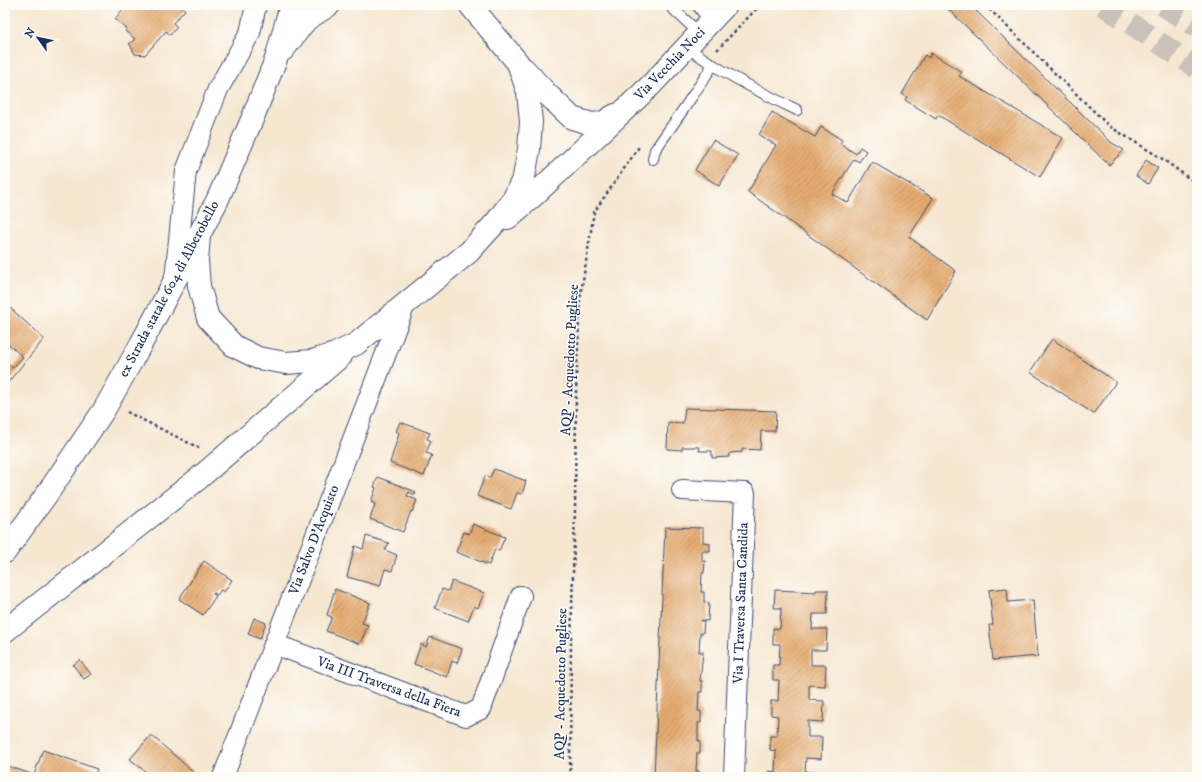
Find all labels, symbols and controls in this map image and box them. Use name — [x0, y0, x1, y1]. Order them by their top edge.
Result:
north arrow — [18, 18, 58, 58]
street label: Via Vecchia Noci — [630, 23, 710, 105]
text: N — [22, 25, 39, 41]
street label: ex Strada statale 604 di Alberobello — [115, 197, 223, 380]
street label: AQP - Acquedotto Pugliese — [557, 284, 583, 436]
street label: Via Salvo D'Acquisto — [284, 482, 343, 598]
street label: Via I Traversa Santa Candida — [729, 522, 753, 685]
street label: AQP - Acquedotto Pugliese — [551, 608, 571, 760]
street label: Via III Traversa della Fiera — [314, 652, 464, 721]

